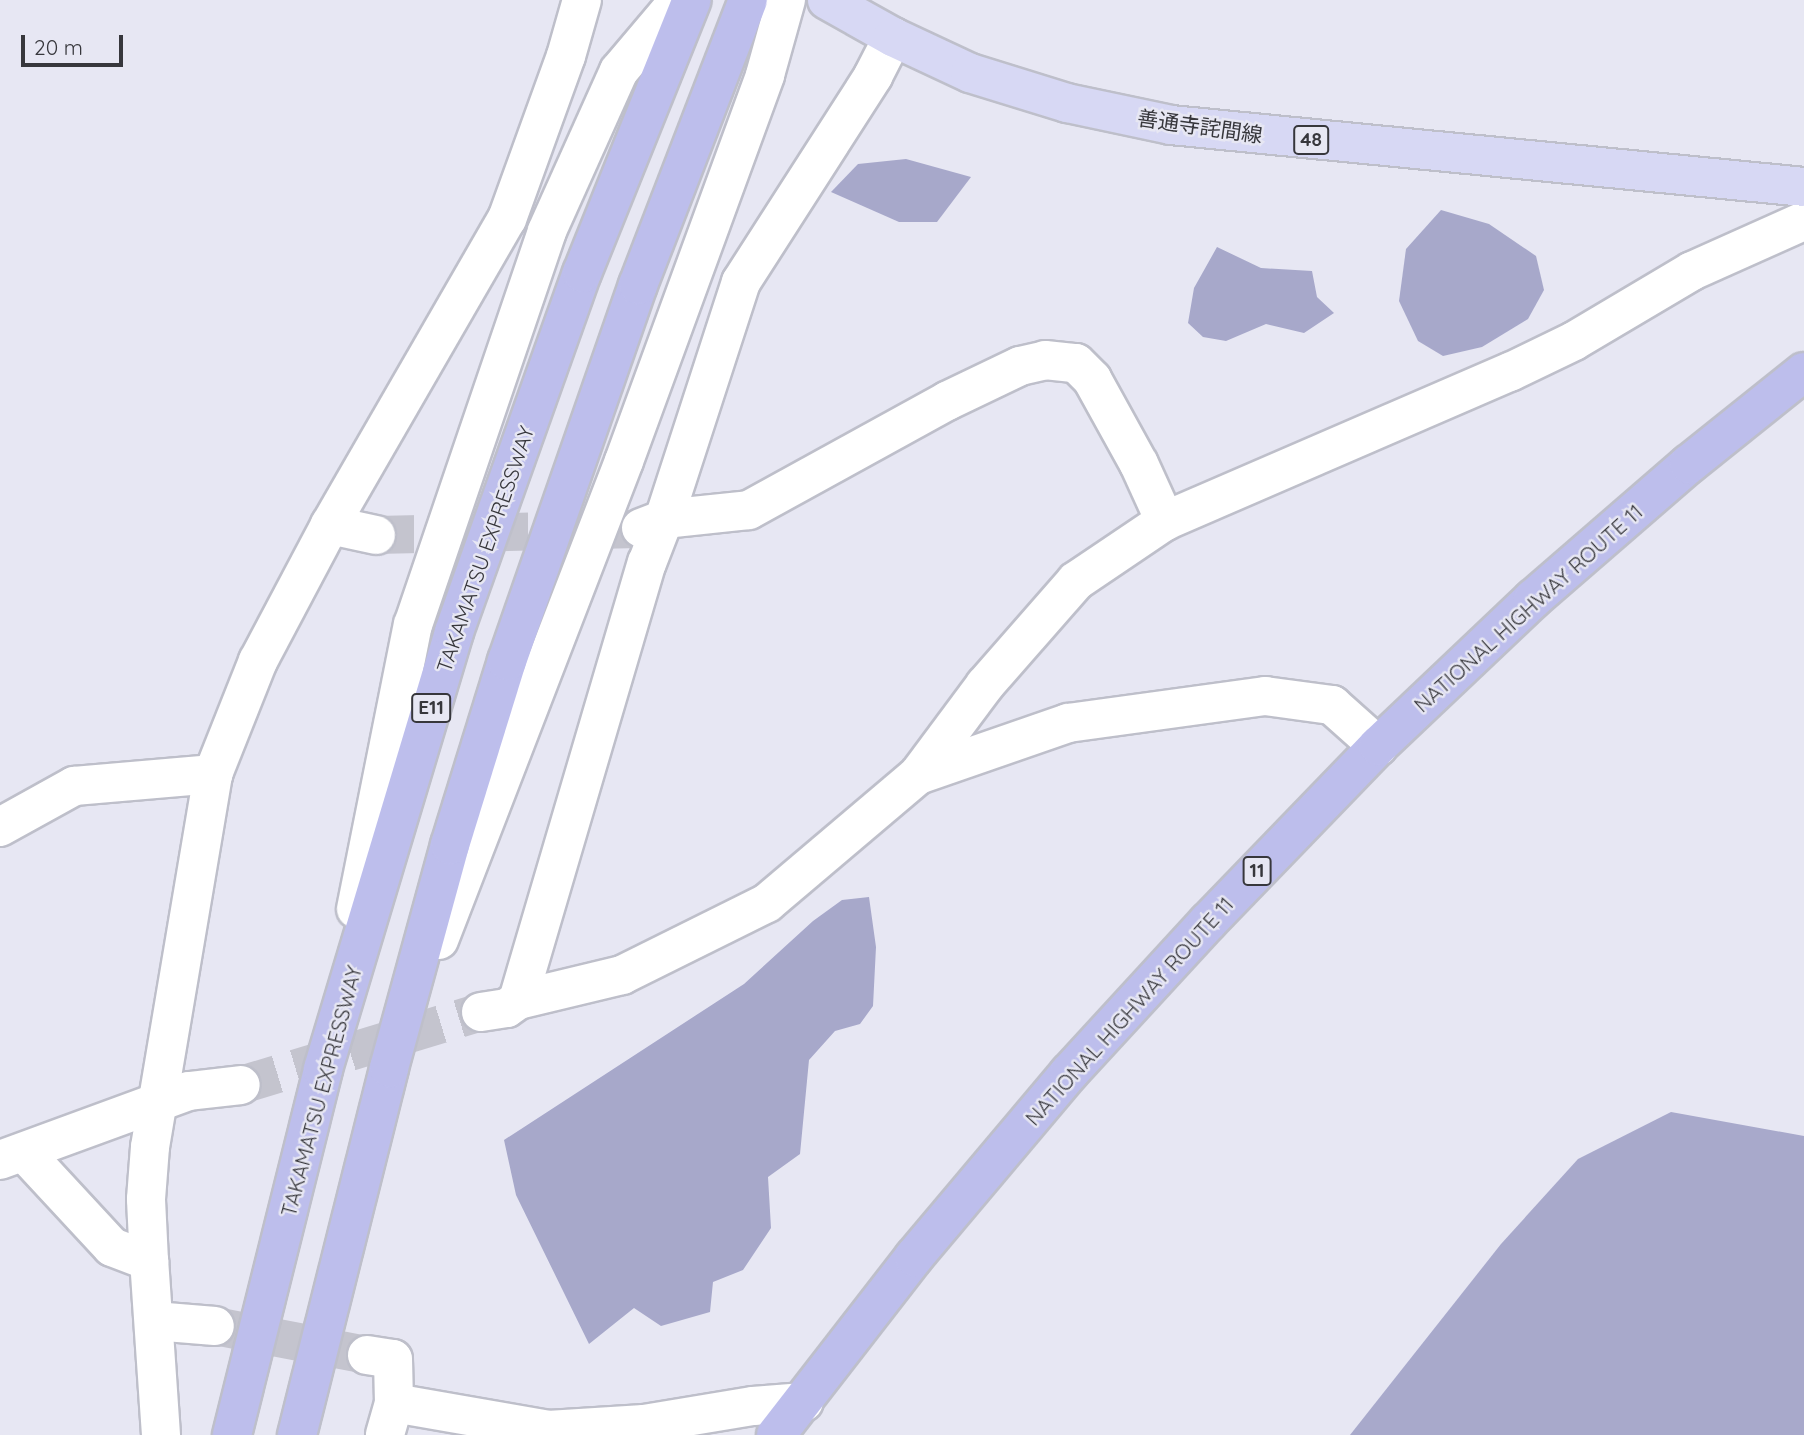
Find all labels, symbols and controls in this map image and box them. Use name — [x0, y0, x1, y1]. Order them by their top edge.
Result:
scale bar — [24, 21, 126, 65]
text: 20 m — [34, 34, 83, 60]
street label: 善通寺詫間線 — [1136, 105, 1264, 147]
road number: 48 — [1292, 124, 1330, 156]
street label: TAKAMATSU EXPRESSWAY — [431, 422, 539, 676]
street label: NATIONAL HIGHWAY ROUTE 11 — [1409, 499, 1647, 717]
road number: E11 — [410, 692, 452, 723]
road number: 11 — [1241, 856, 1273, 886]
street label: NATIONAL HIGHWAY ROUTE 11 — [1020, 892, 1238, 1130]
street label: TAKAMATSU EXPRESSWAY — [275, 963, 367, 1219]

